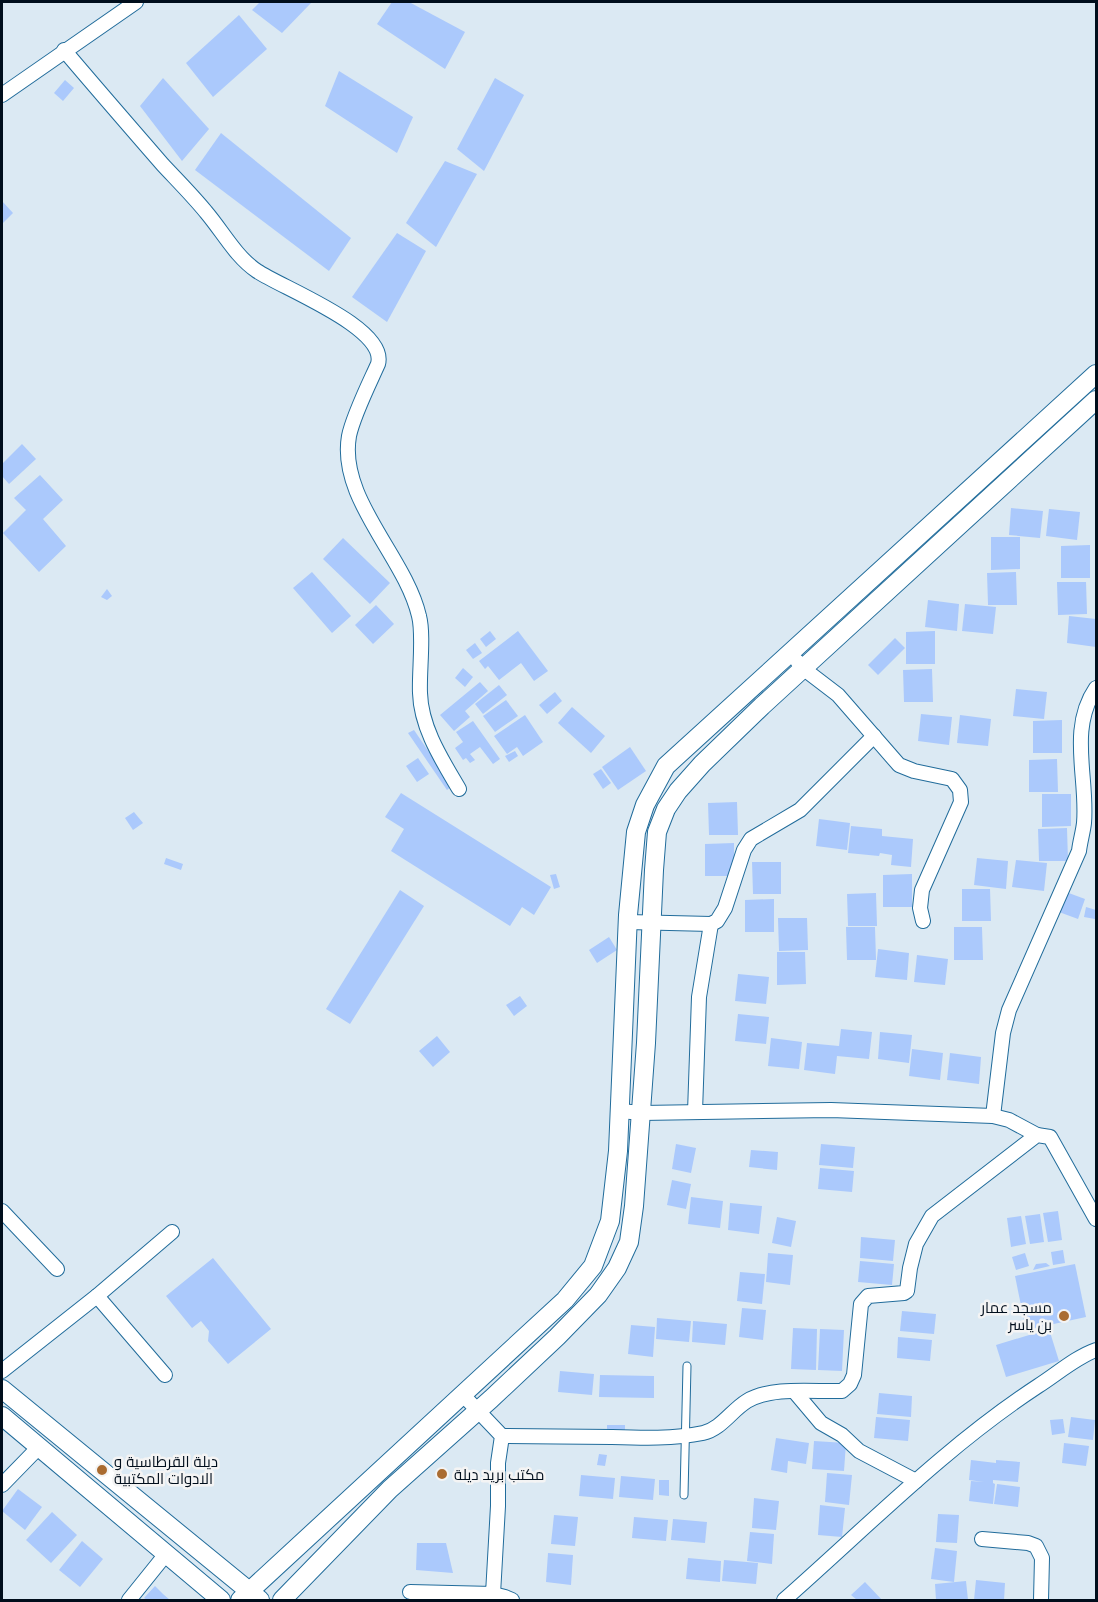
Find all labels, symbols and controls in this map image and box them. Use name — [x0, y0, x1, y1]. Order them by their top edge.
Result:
place label: مسجد عمار بن ياسر — [980, 1298, 1052, 1335]
marker: مسجد عمار بن ياسر — [1057, 1309, 1071, 1323]
place label: ديلة القرطاسية و الادوات المكتبية — [114, 1452, 218, 1488]
marker: ديلة القرطاسية و الادوات المكتبية — [95, 1463, 109, 1477]
place label: مكتب بريد ديلة — [454, 1465, 544, 1484]
marker: مكتب بريد ديلة — [435, 1467, 449, 1481]

